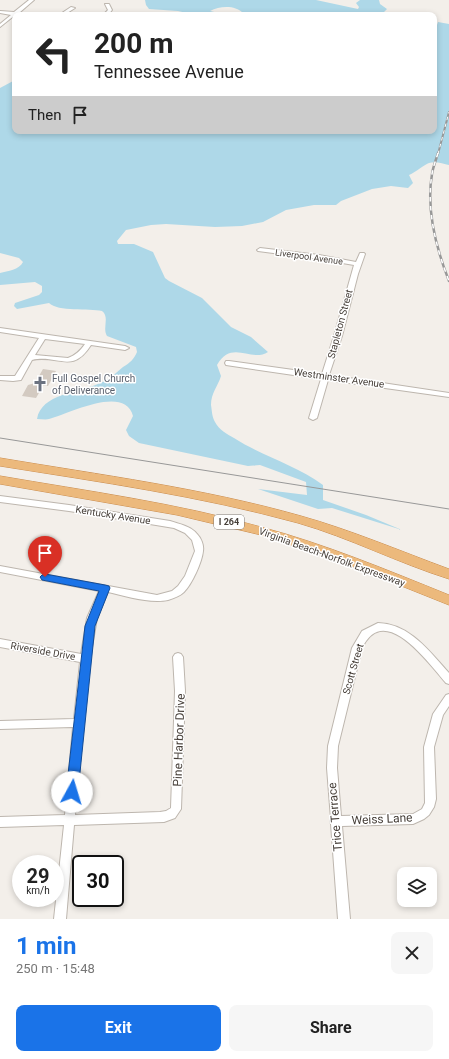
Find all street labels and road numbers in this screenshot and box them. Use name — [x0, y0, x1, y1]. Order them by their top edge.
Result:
street label: Liverpool Avenue — [274, 247, 344, 267]
street label: Stapleton Street — [325, 288, 355, 360]
street label: Westminster Avenue — [293, 366, 385, 390]
street label: Kentucky Avenue — [75, 504, 151, 526]
road number: I 264 — [214, 515, 244, 529]
street label: Virginia Beach-Norfolk Expressway — [257, 525, 407, 589]
street label: Riverside Drive — [10, 640, 76, 662]
street label: Scott Street — [341, 642, 365, 696]
street label: Pine Harbor Drive — [170, 693, 188, 787]
street label: Trice Terrace — [325, 782, 345, 852]
street label: Weiss Lane — [351, 810, 413, 828]

